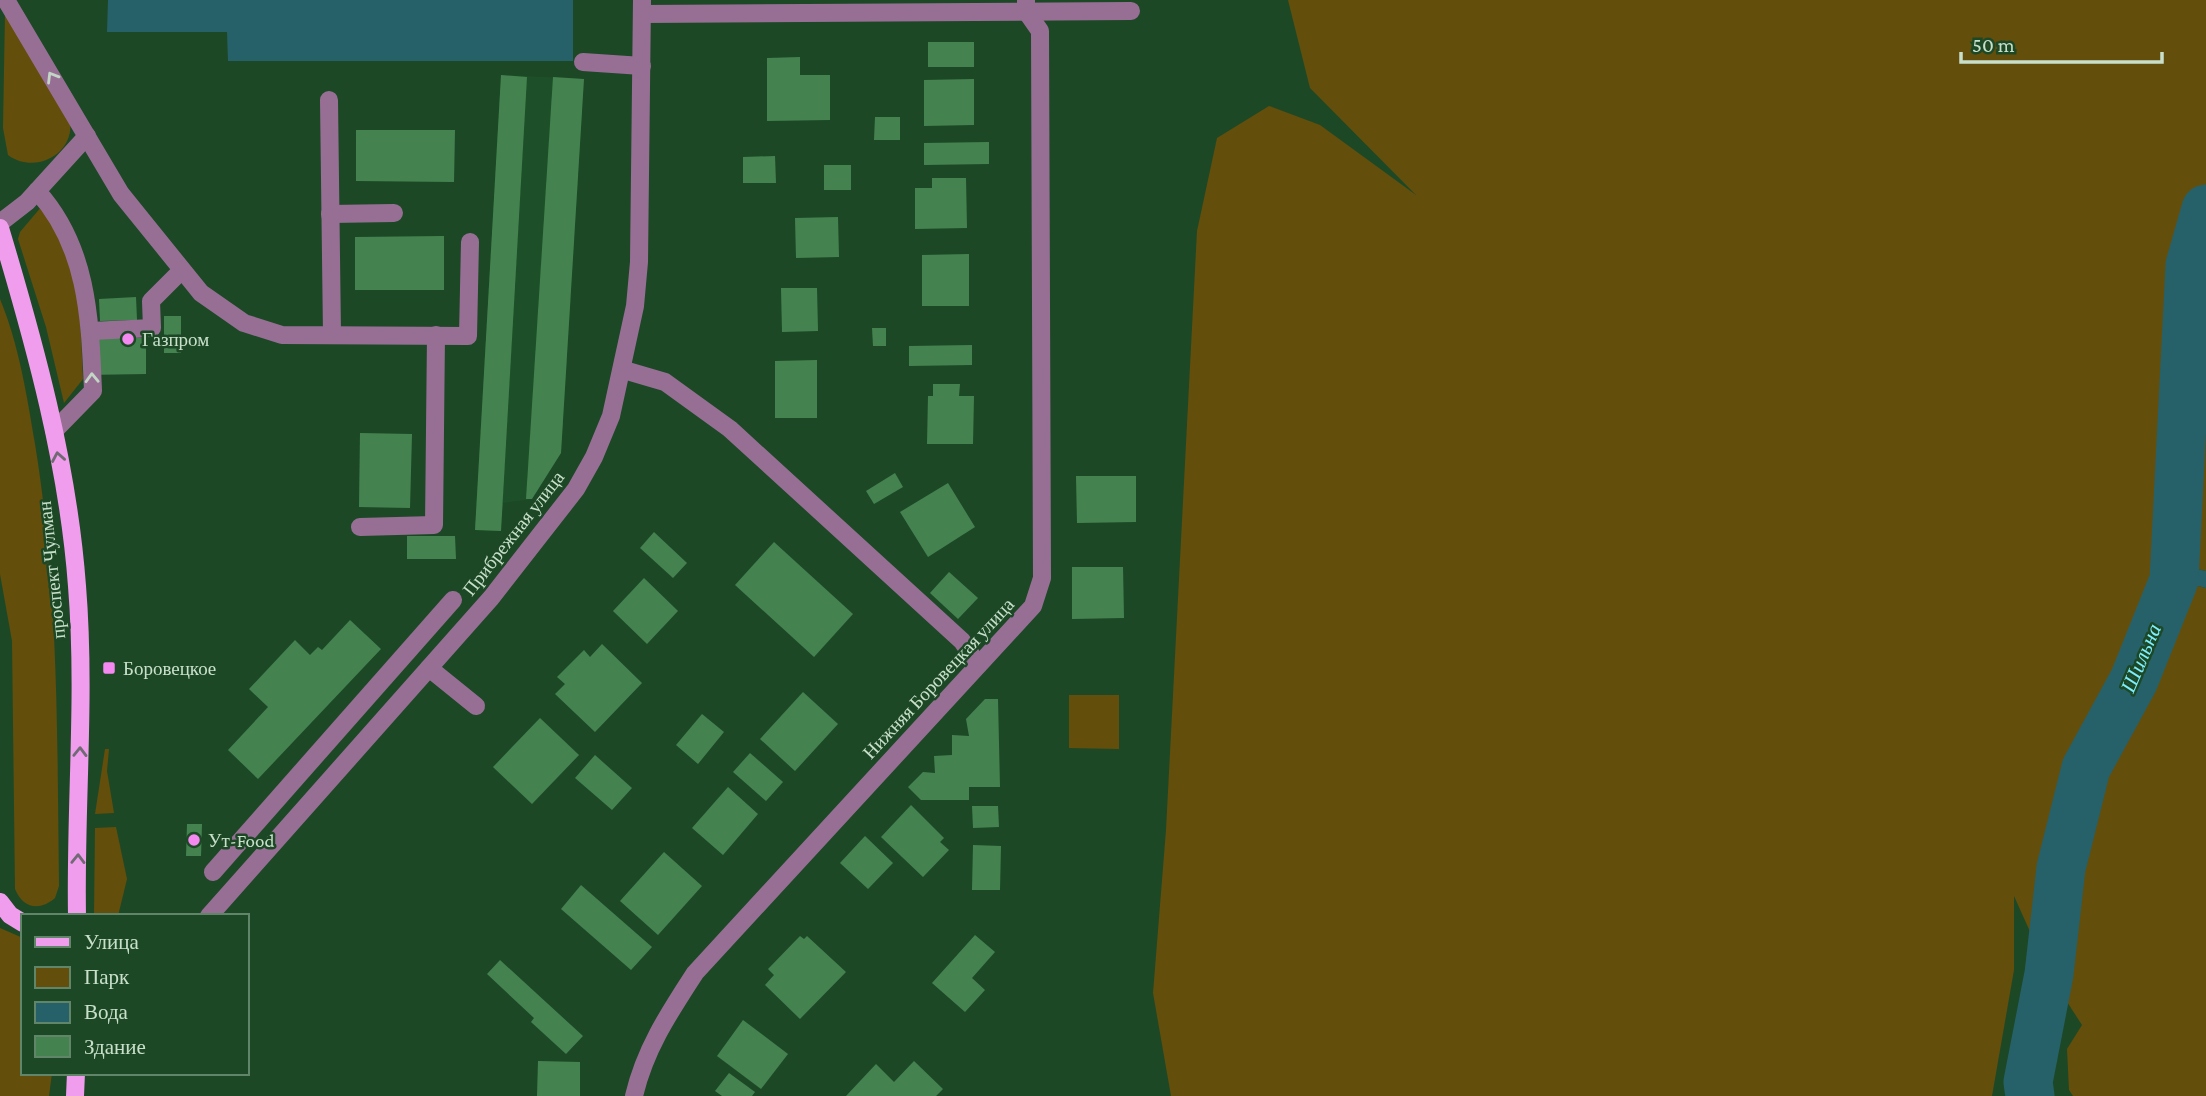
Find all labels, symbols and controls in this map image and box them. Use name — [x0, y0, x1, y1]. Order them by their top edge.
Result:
scale bar — [1961, 21, 2162, 65]
text: 50 m — [1972, 33, 2015, 57]
one-way arrow — [48, 71, 61, 84]
place label: Газпром — [142, 329, 209, 350]
marker: Газпром — [120, 331, 136, 347]
one-way arrow — [85, 373, 100, 384]
one-way arrow — [52, 451, 67, 463]
street label: Прибрежная улица — [458, 467, 569, 600]
street label: проспект Чулман — [34, 500, 69, 640]
street label: Нижняя Боровецкая улица — [858, 593, 1019, 763]
water label: Шильна — [2115, 620, 2166, 697]
place label: Боровецкое — [123, 658, 216, 679]
marker: Боровецкое — [101, 660, 117, 676]
one-way arrow — [72, 746, 88, 756]
place label: Ут-Food — [208, 830, 274, 851]
marker: Ут-Food — [186, 832, 202, 848]
one-way arrow — [70, 853, 86, 864]
legend — [21, 914, 248, 1075]
text: Улица — [84, 930, 139, 954]
text: Парк — [84, 965, 130, 989]
text: Вода — [84, 1000, 129, 1024]
text: Здание — [84, 1035, 146, 1059]

